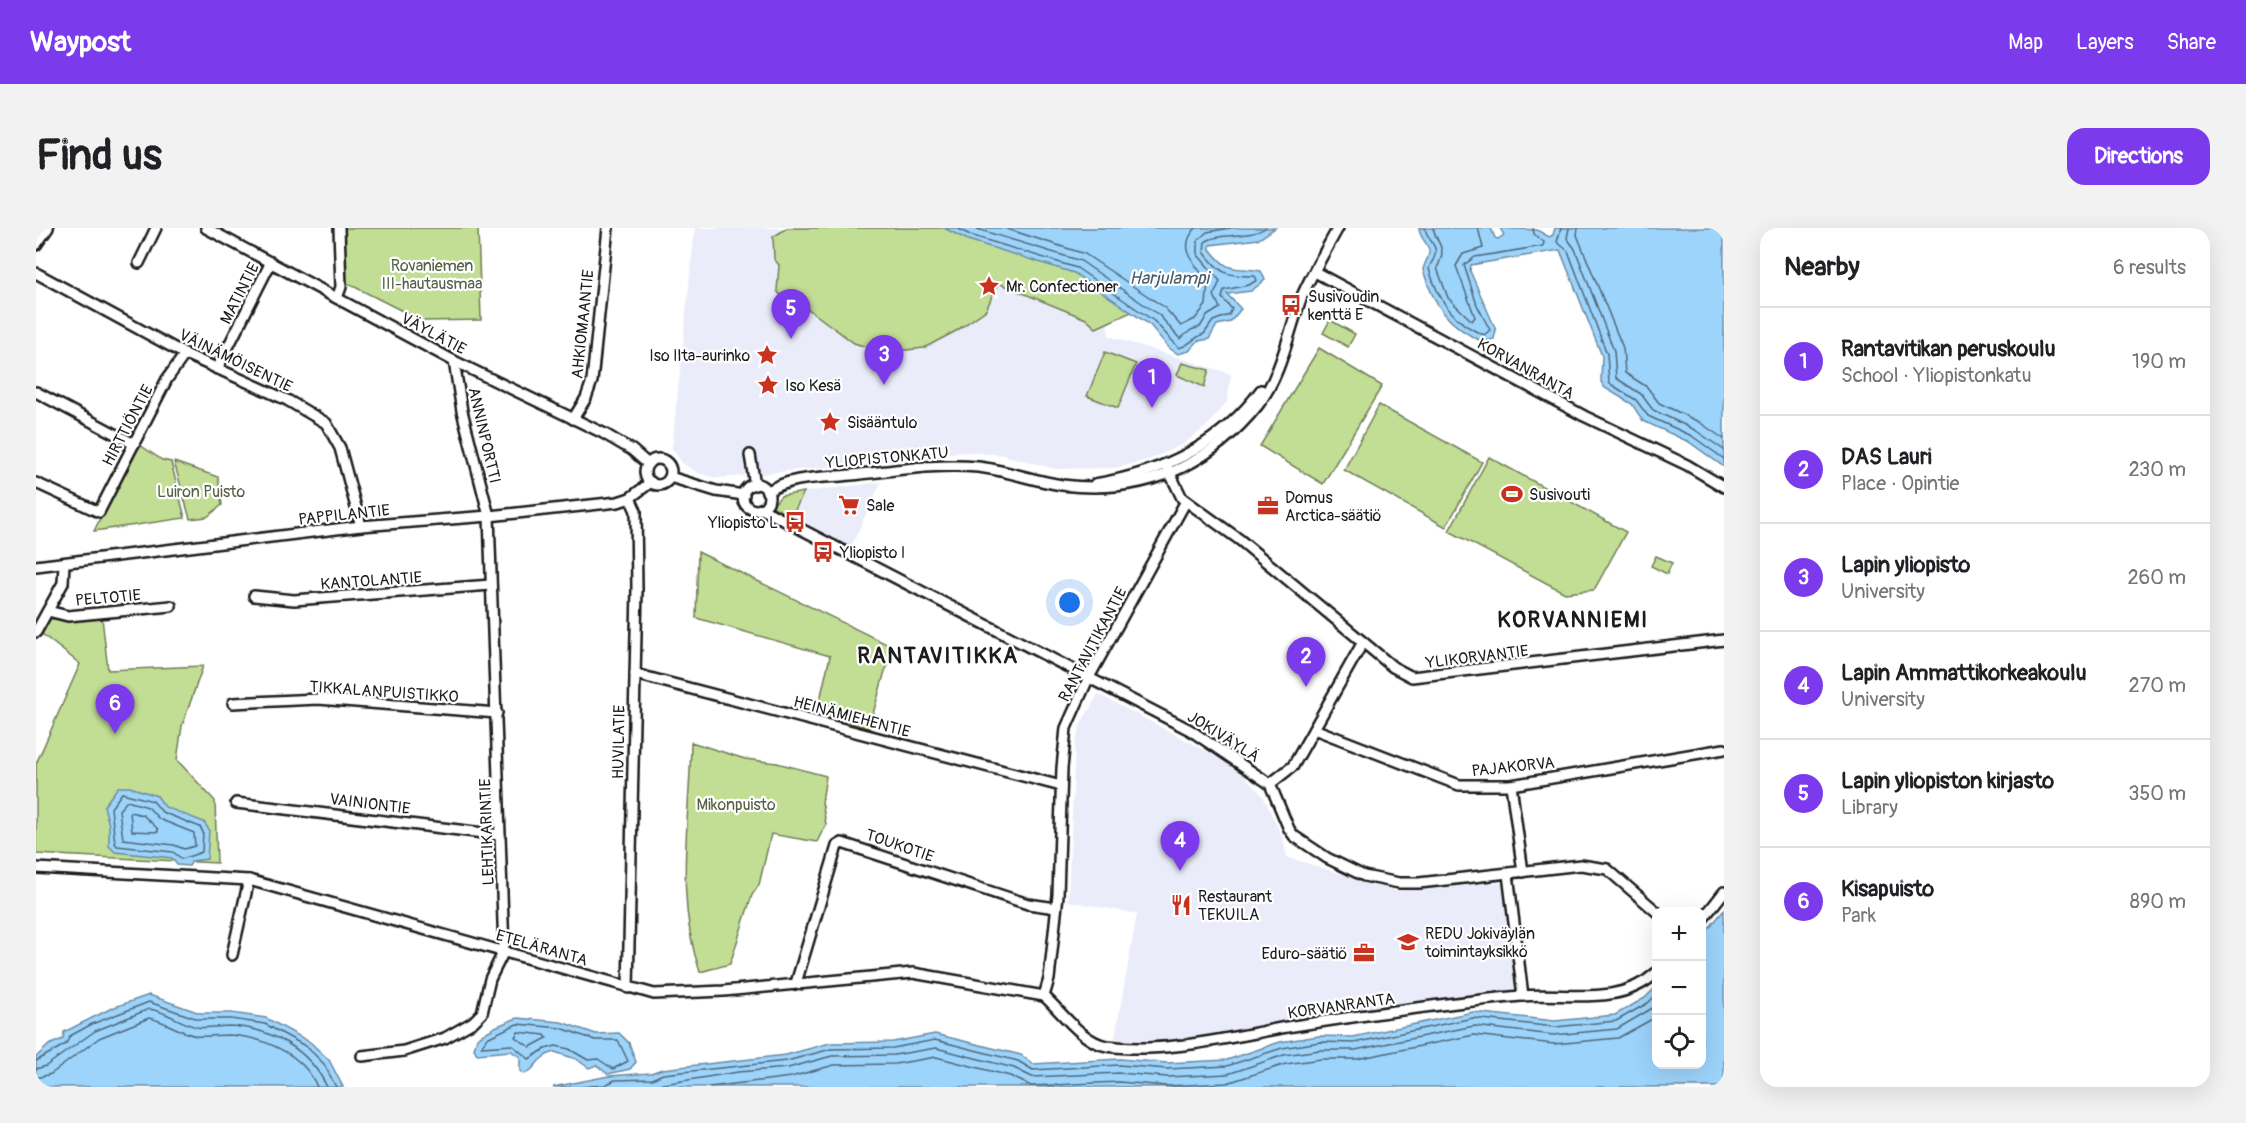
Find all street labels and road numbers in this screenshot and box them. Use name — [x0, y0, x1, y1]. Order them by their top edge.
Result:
street label: MATINTIE — [216, 259, 264, 328]
street label: AHKIOMAANTIE — [567, 269, 599, 380]
street label: VÄYLÄTIE — [397, 308, 470, 359]
street label: VÄINÄMÖISENTIE — [176, 325, 296, 397]
street label: KORVANRANTA — [1473, 334, 1578, 404]
street label: HIRTTIÖNTIE — [98, 381, 158, 470]
street label: ANNINPORTTI — [463, 385, 505, 485]
street label: YLIOPISTONKATU — [824, 443, 950, 473]
street label: PAPPILANTIE — [298, 500, 391, 530]
street label: KANTOLANTIE — [320, 567, 423, 595]
street label: RANTAVITIKANTIE — [1054, 584, 1132, 705]
street label: PELTOTIE — [75, 585, 142, 611]
street label: YLIKORVANTIE — [1424, 641, 1530, 673]
street label: TIKKALANPUISTIKKO — [309, 677, 459, 707]
street label: HEINÄMIEHENTIE — [791, 692, 912, 742]
street label: HUVILATIE — [608, 705, 630, 779]
street label: JOKIVÄYLÄ — [1184, 707, 1263, 767]
street label: PAJAKORVA — [1471, 753, 1556, 781]
street label: LEHTIKARINTIE — [475, 778, 499, 886]
street label: VAINIONTIE — [328, 789, 411, 819]
street label: TOUKOTIE — [863, 825, 937, 867]
street label: ETELÄRANTA — [494, 925, 590, 971]
street label: KORVANRANTA — [1286, 989, 1396, 1023]

